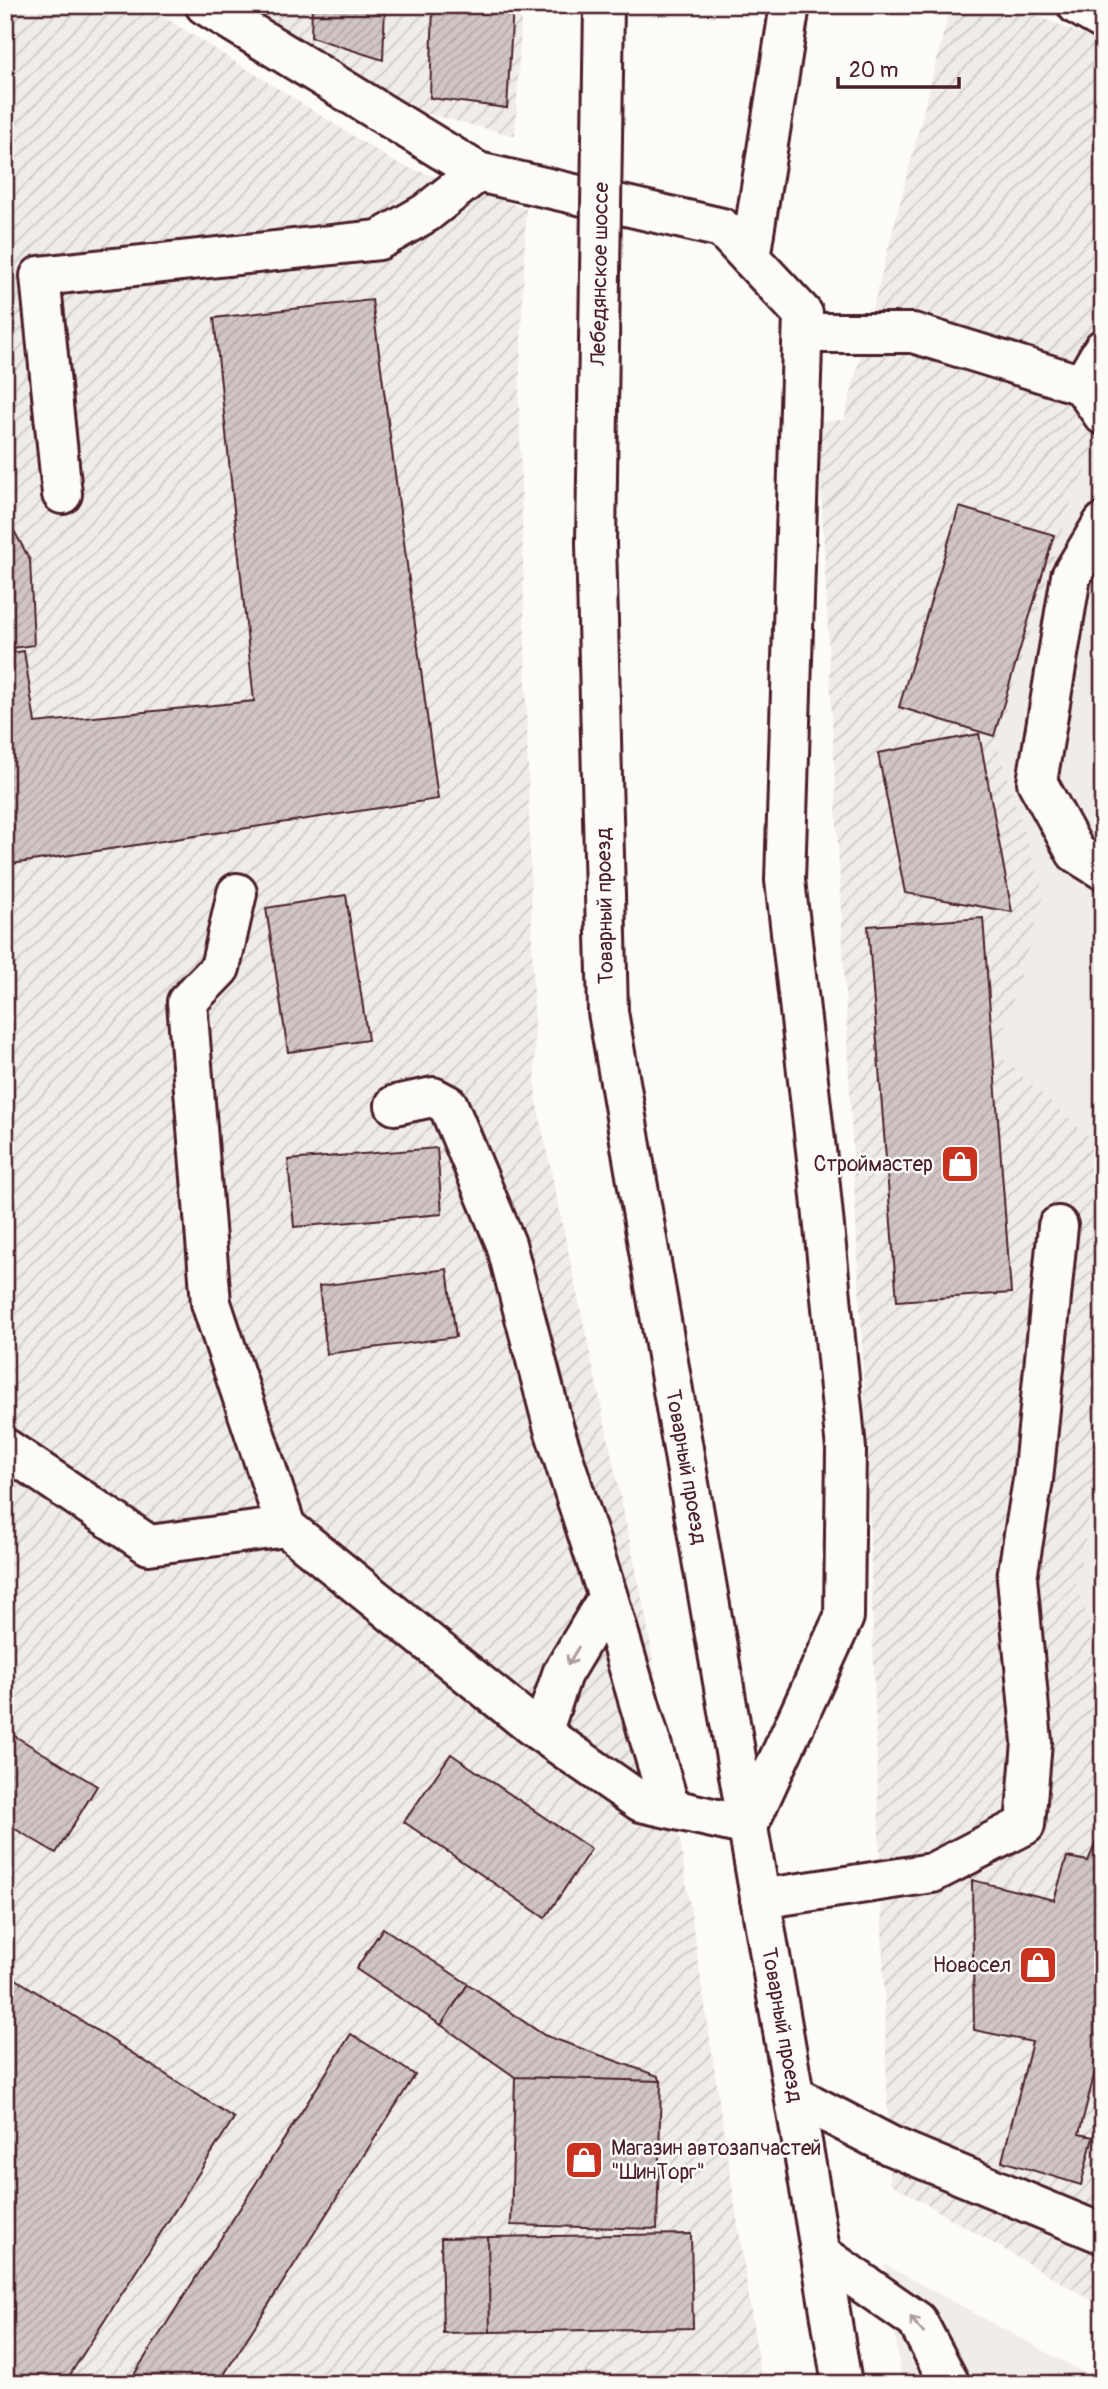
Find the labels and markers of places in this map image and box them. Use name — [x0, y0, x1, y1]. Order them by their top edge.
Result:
shop icon: Строймастер — [939, 1143, 981, 1185]
place label: Строймастер — [814, 1151, 933, 1178]
shop icon: Новосел — [1017, 1944, 1059, 1986]
place label: Новосел — [933, 1952, 1011, 1979]
place label: Магазин автозапчастей "ШинТорг" — [611, 2135, 821, 2186]
shop icon: Магазин автозапчастей "ШинТорг" — [563, 2139, 605, 2181]

